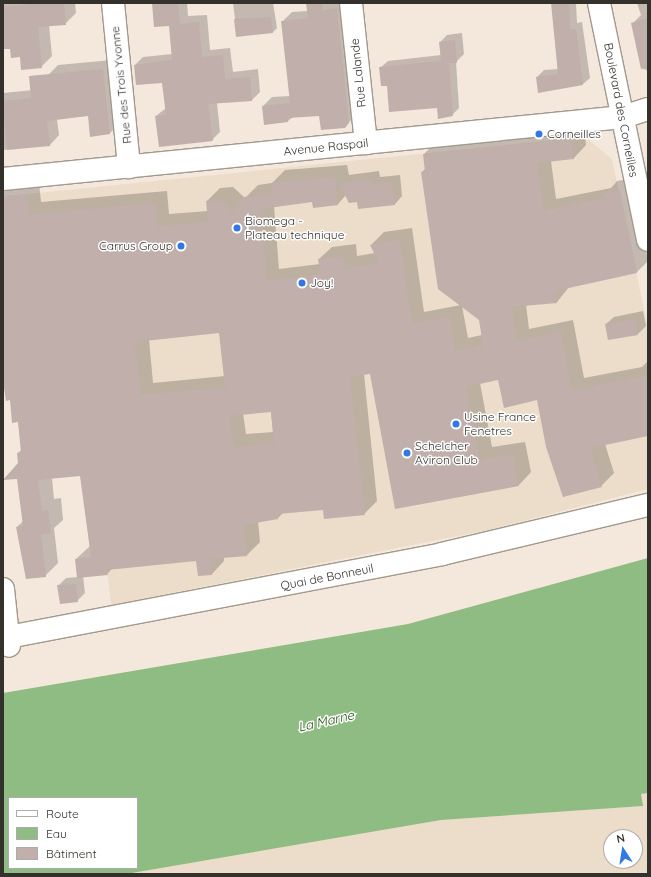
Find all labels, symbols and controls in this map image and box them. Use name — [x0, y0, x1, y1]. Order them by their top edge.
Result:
street label: Rue des Trois Yvonne — [108, 26, 134, 144]
street label: Rue Lalande — [347, 38, 369, 108]
street label: Boulevard des Corneilles — [601, 42, 641, 178]
place label: Corneilles — [547, 127, 601, 141]
marker: Corneilles — [534, 129, 544, 139]
street label: Avenue Raspail — [283, 135, 369, 159]
place label: Biomega - Plateau technique — [245, 214, 344, 242]
marker: Biomega - Plateau technique — [232, 223, 242, 233]
place label: Carrus Group — [99, 239, 173, 253]
marker: Carrus Group — [176, 241, 186, 251]
place label: Joy! — [310, 276, 333, 290]
marker: Joy! — [297, 278, 307, 288]
place label: Usine France Fenetres — [464, 410, 536, 438]
marker: Usine France Fenetres — [451, 419, 461, 429]
place label: Schelcher Aviron Club — [415, 439, 478, 467]
marker: Schelcher Aviron Club — [402, 448, 412, 458]
street label: Quai de Bonneuil — [279, 561, 375, 593]
water label: La Marne — [297, 707, 355, 735]
legend — [8, 797, 138, 869]
text: Route — [46, 806, 79, 821]
text: Eau — [46, 826, 67, 841]
north arrow — [603, 829, 643, 869]
text: N — [615, 831, 626, 846]
text: Bâtiment — [46, 846, 96, 861]

